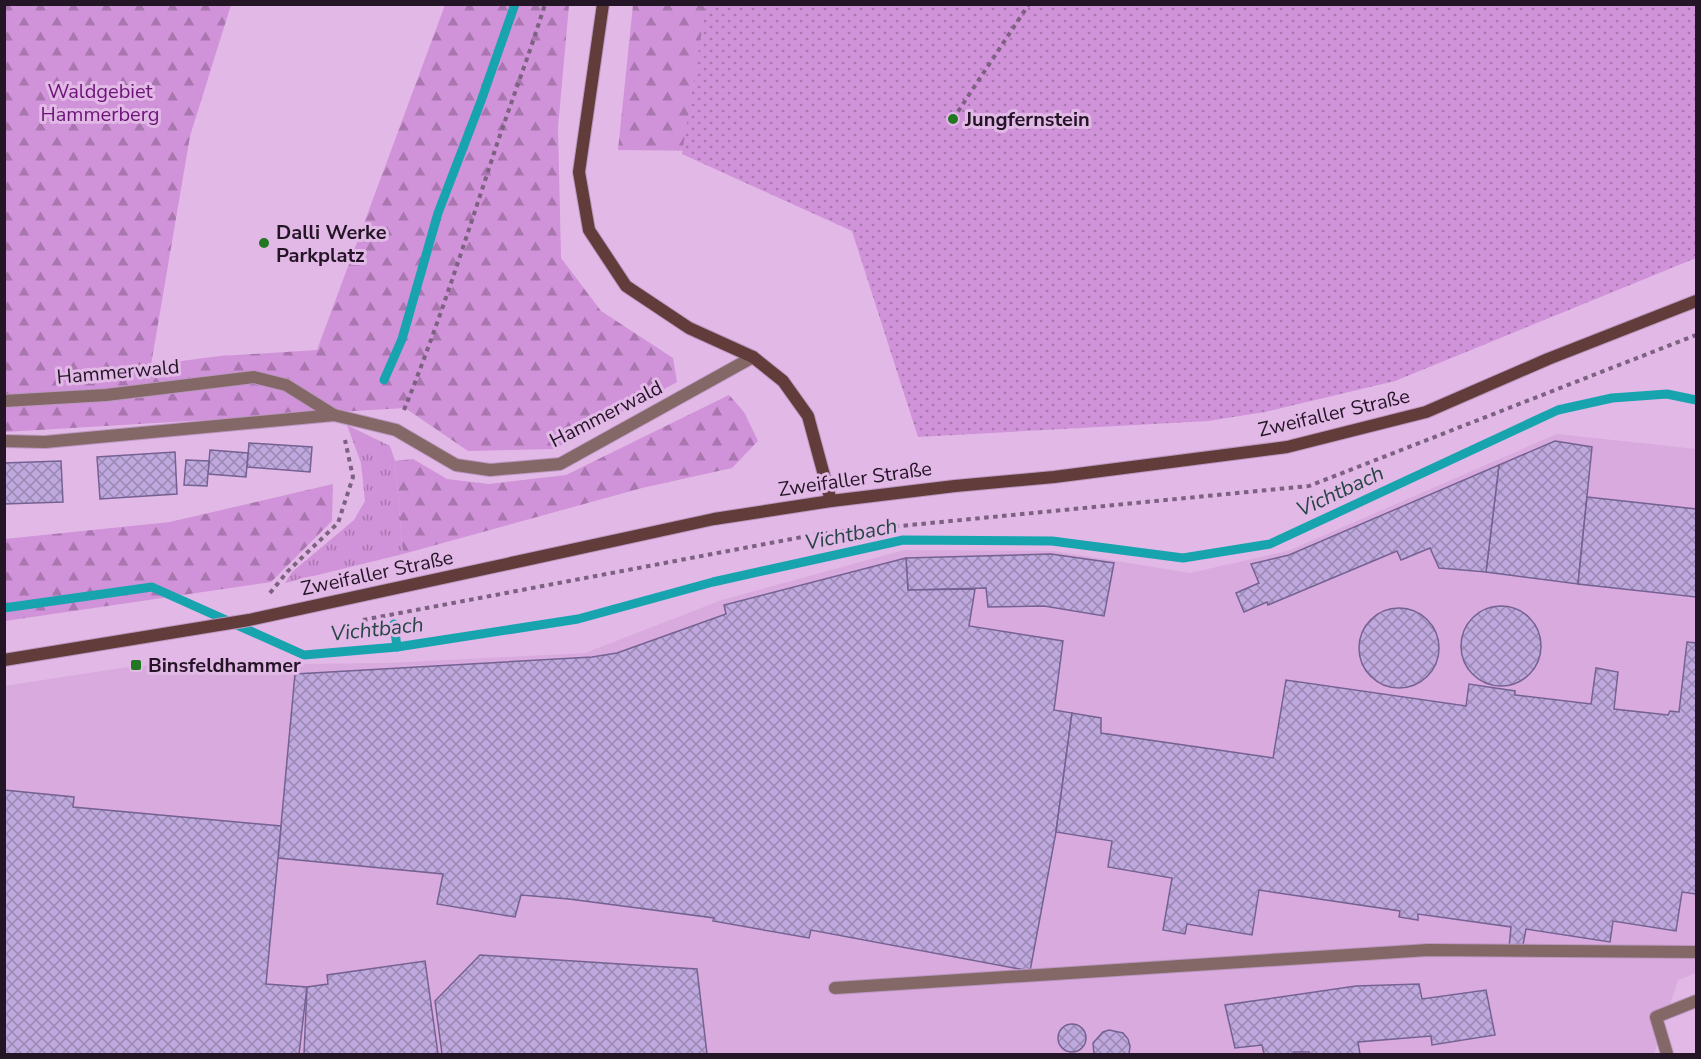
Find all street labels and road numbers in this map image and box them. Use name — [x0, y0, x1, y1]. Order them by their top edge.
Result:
street label: Hammerwald — [55, 353, 181, 391]
street label: Hammerwald — [545, 374, 667, 454]
street label: Zweifaller Straße — [1256, 382, 1412, 444]
street label: Zweifaller Straße — [776, 455, 934, 503]
street label: Zweifaller Straße — [298, 544, 456, 602]

